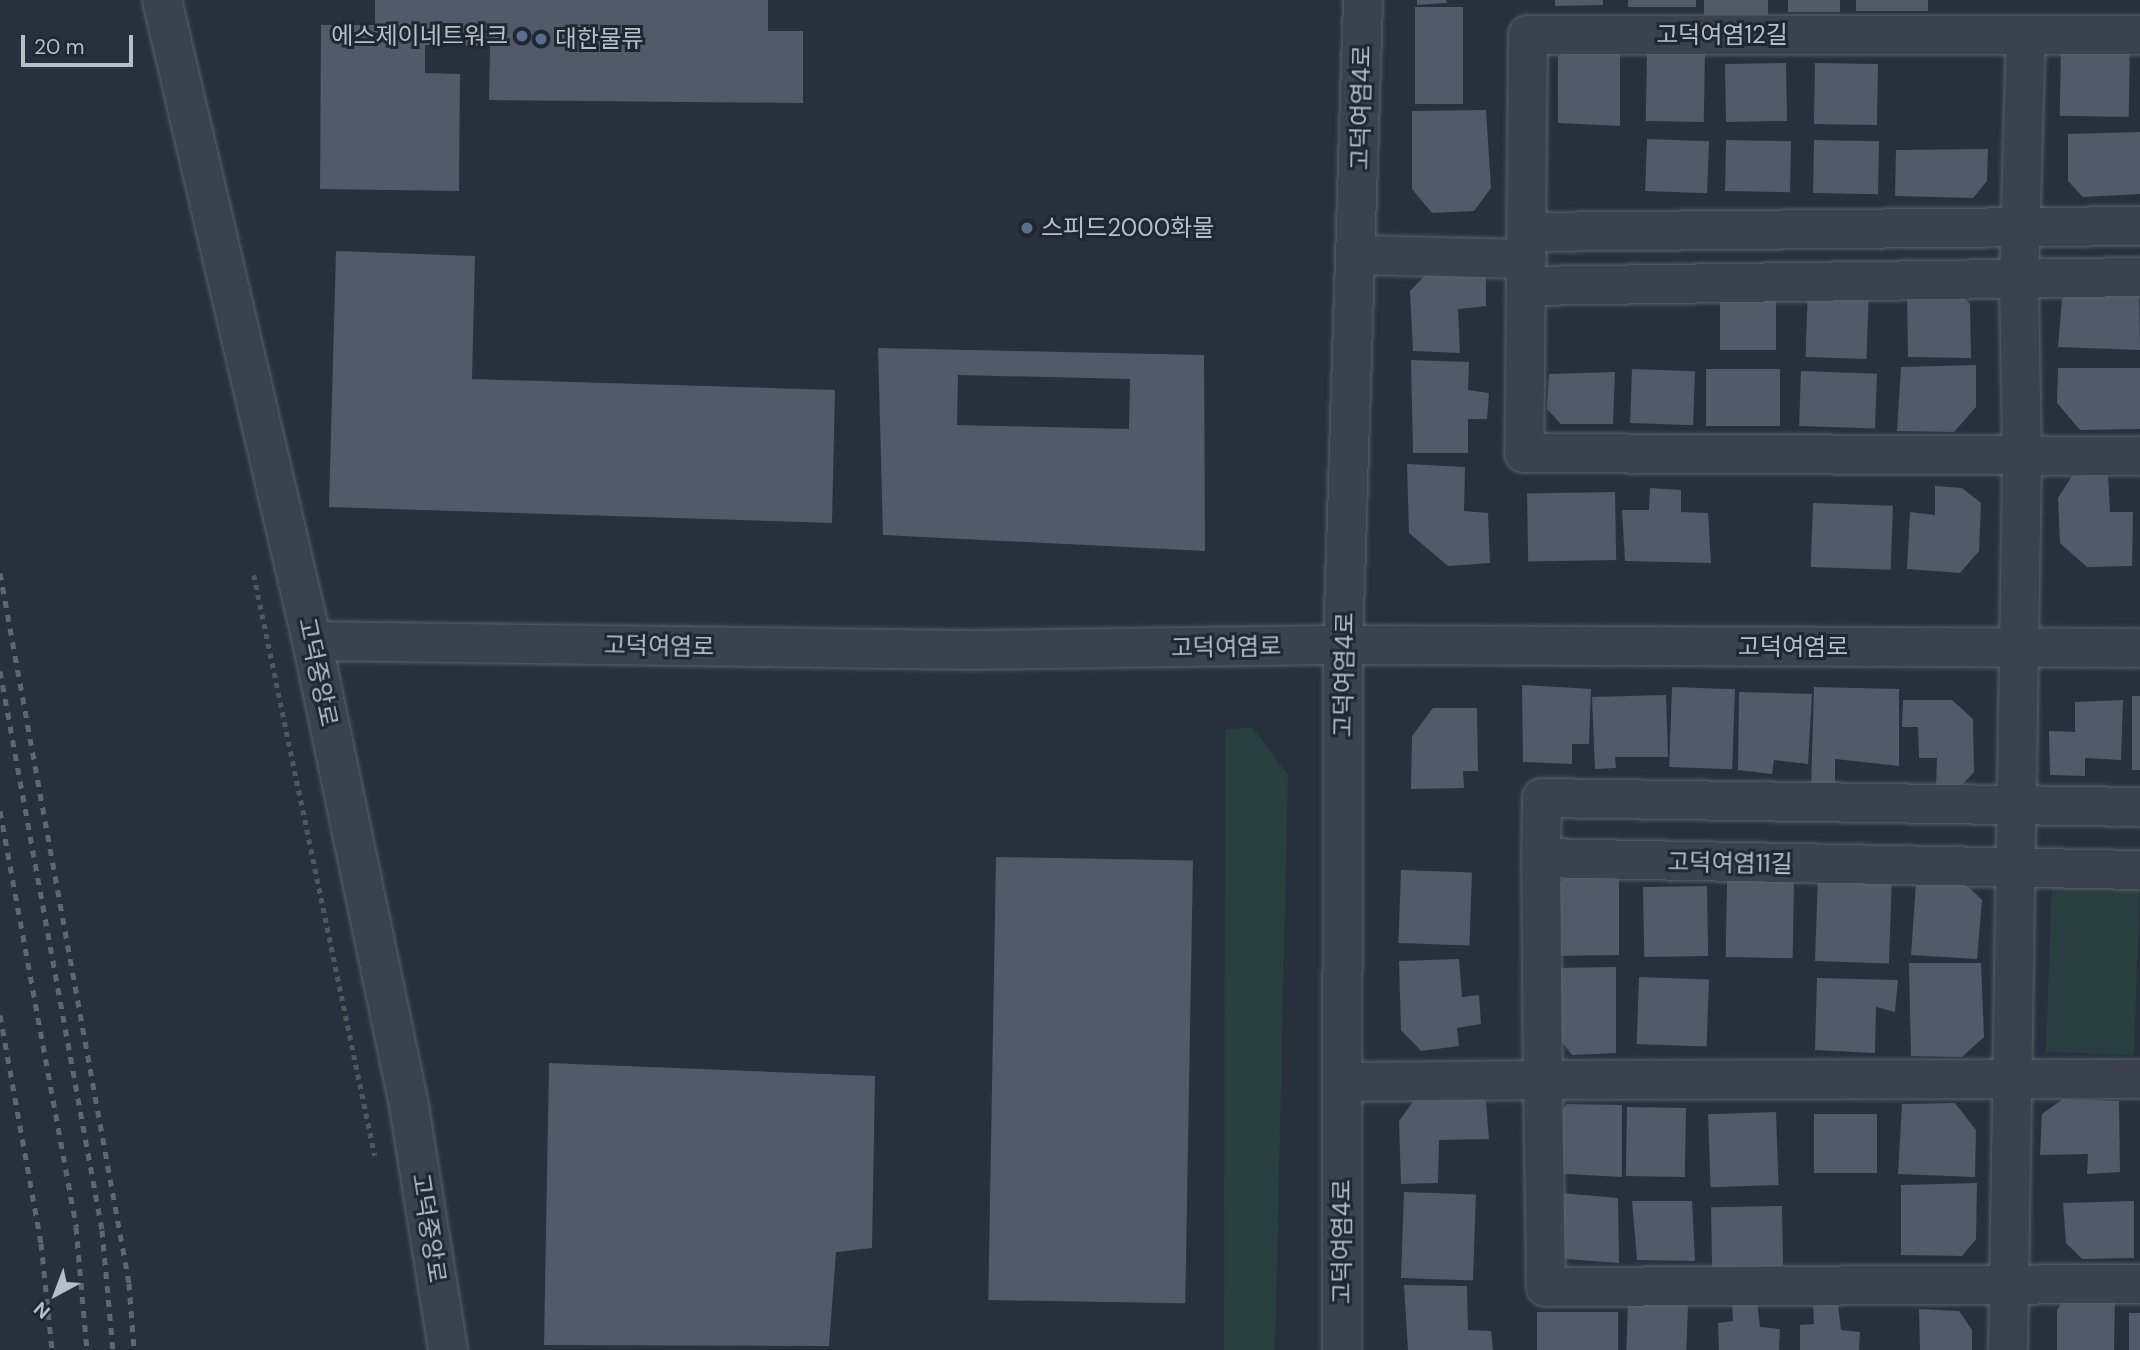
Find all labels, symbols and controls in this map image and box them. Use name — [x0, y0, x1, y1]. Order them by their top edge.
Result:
scale bar — [24, 21, 136, 65]
street label: 고덕여염12길 — [1656, 21, 1788, 49]
place label: 에스제이네트워크 — [331, 22, 508, 50]
place label: 대한물류 — [555, 25, 643, 53]
marker: 에스제이네트워크 — [514, 28, 530, 44]
marker: 대한물류 — [533, 31, 549, 47]
text: 20 m — [34, 33, 85, 61]
street label: 고덕여염4로 — [1346, 45, 1376, 171]
place label: 스피드2000화물 — [1041, 214, 1214, 242]
marker: 스피드2000화물 — [1019, 220, 1035, 236]
street label: 고덕여염4로 — [1329, 612, 1359, 738]
street label: 고덕중앙로 — [292, 615, 344, 729]
street label: 고덕여염로 — [604, 631, 714, 661]
street label: 고덕여염로 — [1171, 632, 1281, 662]
street label: 고덕여염로 — [1738, 633, 1848, 661]
street label: 고덕여염11길 — [1667, 848, 1793, 878]
street label: 고덕중앙로 — [406, 1171, 452, 1285]
street label: 고덕여염4로 — [1328, 1180, 1356, 1304]
north arrow — [21, 1259, 91, 1329]
text: N — [28, 1296, 55, 1324]

